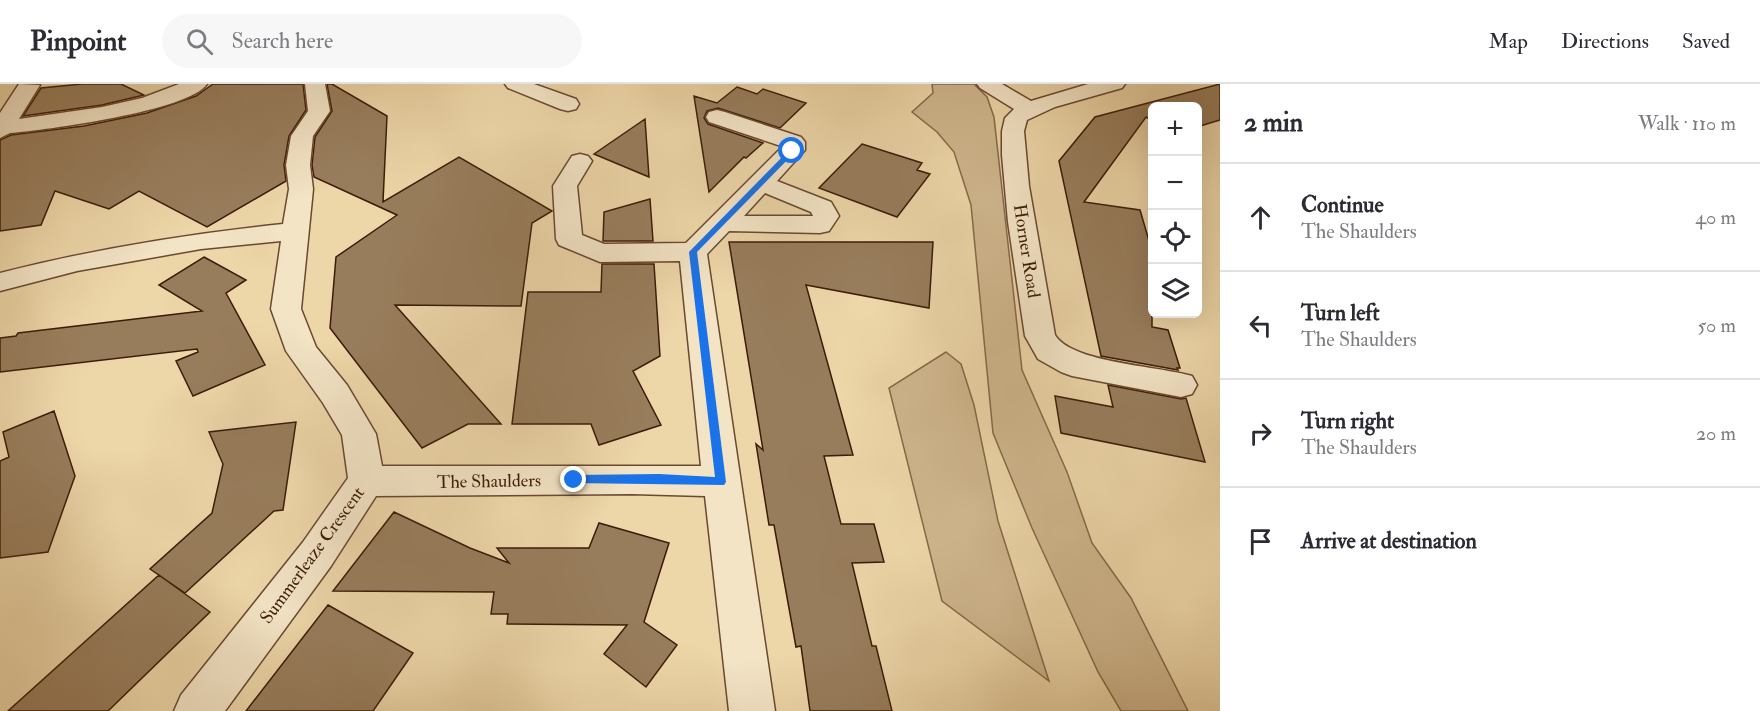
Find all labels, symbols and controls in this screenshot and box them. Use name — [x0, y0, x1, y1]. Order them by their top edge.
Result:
search box — [162, 14, 582, 68]
text: Pinpoint — [30, 24, 126, 59]
icon: search — [183, 25, 216, 58]
text: Search here — [231, 27, 333, 55]
text: Map — [1488, 28, 1528, 55]
text: Directions — [1561, 28, 1649, 55]
text: Saved — [1682, 28, 1730, 55]
map controls — [1148, 102, 1202, 318]
button: + — [1148, 102, 1202, 156]
text: 2 min — [1244, 107, 1303, 139]
text: Walk · 110 m — [1638, 111, 1736, 136]
route start — [778, 137, 804, 163]
button: − — [1148, 156, 1202, 210]
text: Continue — [1301, 191, 1384, 219]
icon: ahead — [1244, 201, 1277, 234]
street label: Horner Road — [1008, 202, 1045, 300]
text: 40 m — [1695, 205, 1736, 230]
button: locate — [1148, 210, 1202, 264]
text: The Shaulders — [1301, 219, 1417, 244]
button: layers — [1148, 264, 1202, 318]
text: Turn left — [1301, 299, 1380, 327]
icon: left — [1244, 309, 1277, 342]
text: 50 m — [1697, 313, 1736, 338]
text: The Shaulders — [1301, 327, 1417, 352]
text: Turn right — [1301, 407, 1394, 435]
icon: right — [1244, 417, 1277, 450]
text: 20 m — [1696, 421, 1736, 446]
text: The Shaulders — [1301, 435, 1417, 460]
route end — [560, 466, 586, 492]
street label: The Shaulders — [437, 469, 541, 494]
street label: Summerleaze Crescent — [255, 482, 370, 628]
icon: arrive — [1244, 525, 1277, 558]
text: Arrive at destination — [1301, 527, 1477, 555]

